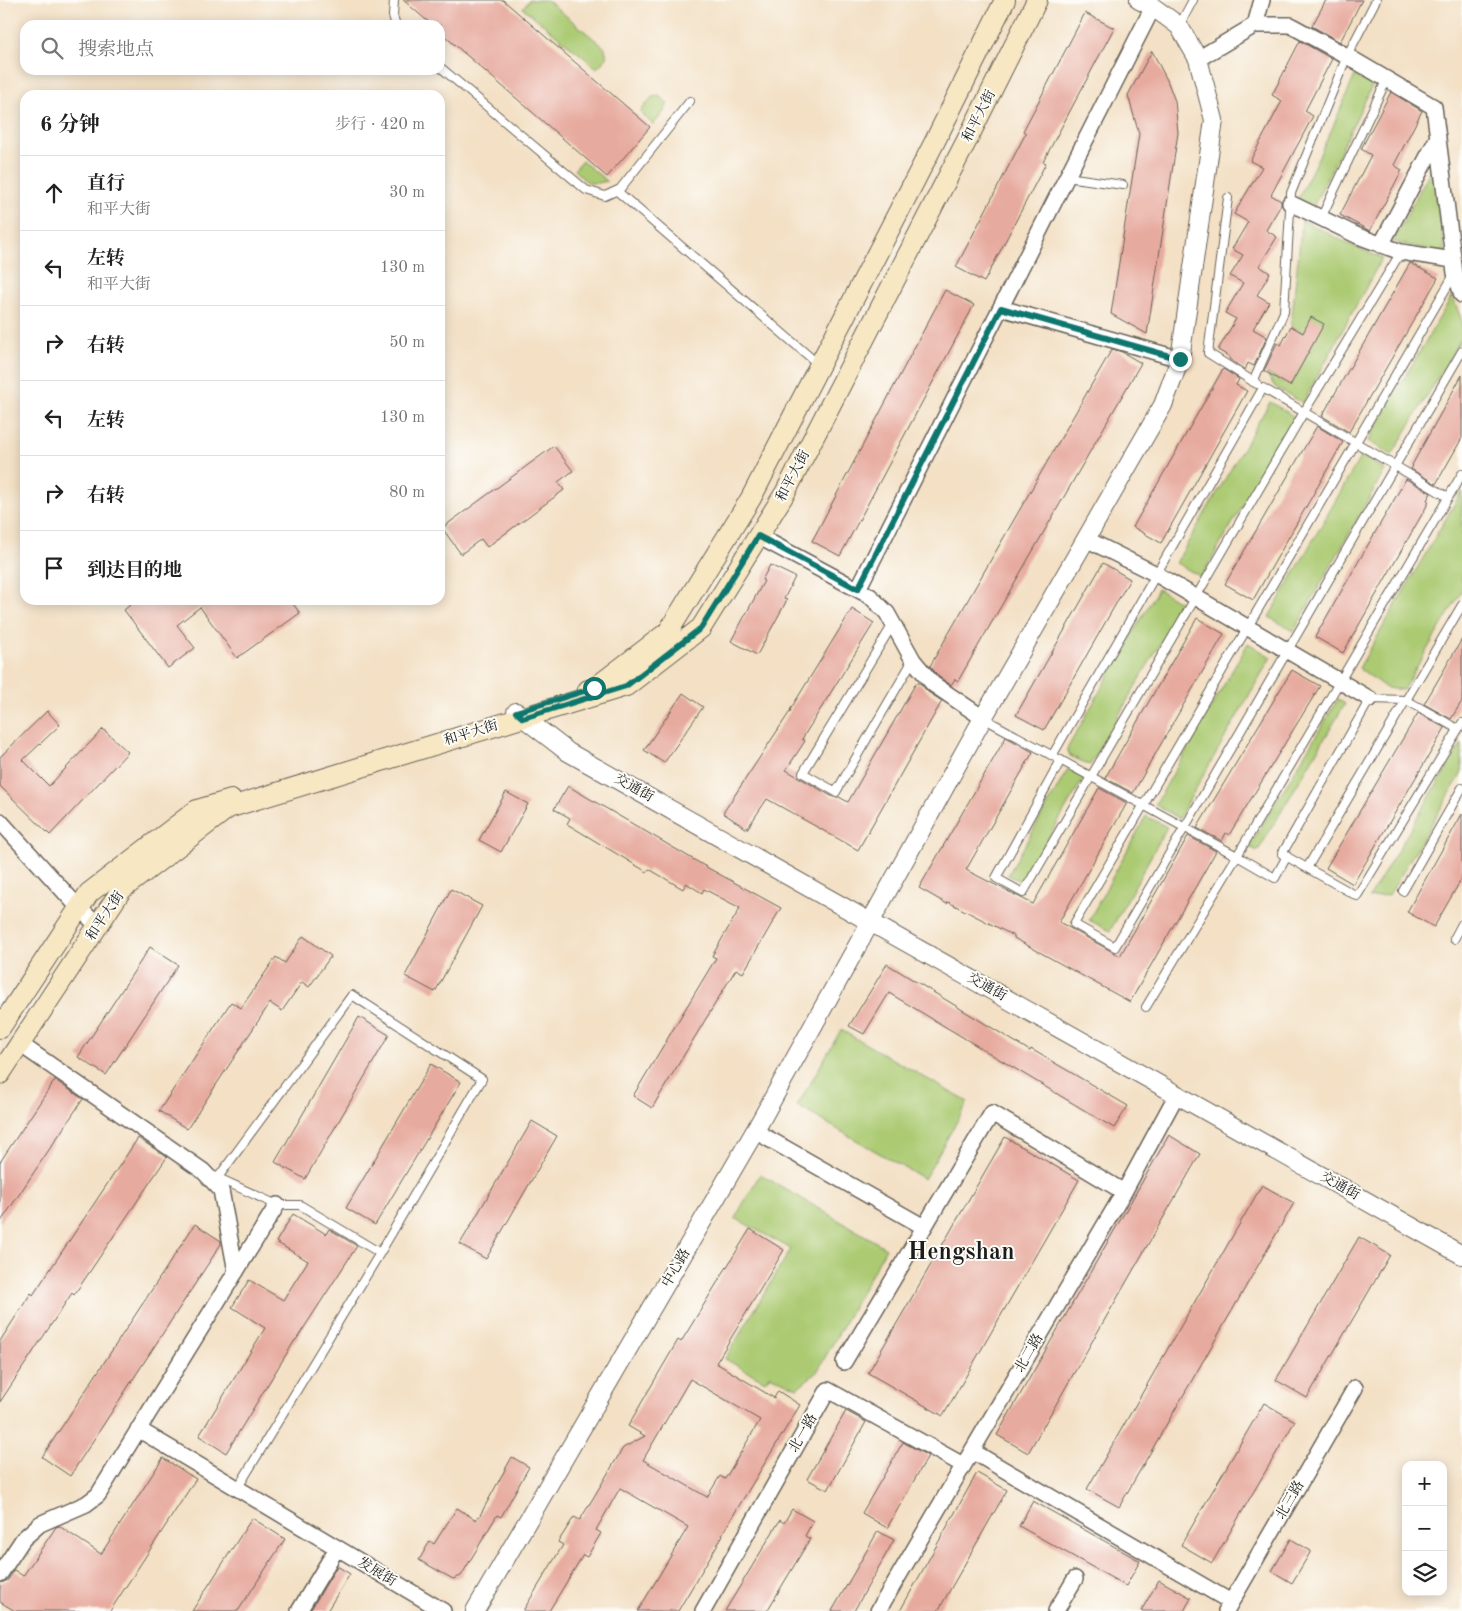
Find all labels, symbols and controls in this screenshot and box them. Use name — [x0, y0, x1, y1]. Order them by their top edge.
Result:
search box — [20, 20, 445, 75]
icon: search — [38, 34, 66, 62]
text: 搜索地点 — [78, 41, 154, 60]
street label: 和平大街 — [959, 87, 998, 144]
text: 6 分钟 — [40, 115, 100, 136]
text: 步行 · 420 m — [335, 117, 425, 133]
text: 直行 — [87, 175, 125, 194]
icon: ahead — [40, 179, 68, 207]
text: 30 m — [389, 185, 425, 201]
text: 和平大街 — [87, 202, 151, 218]
text: 左转 — [87, 250, 125, 269]
icon: left — [40, 254, 68, 282]
text: 130 m — [380, 260, 425, 276]
text: 和平大街 — [87, 277, 151, 293]
icon: right — [40, 329, 68, 357]
text: 50 m — [389, 335, 425, 351]
text: 右转 — [87, 337, 125, 356]
route end — [1169, 348, 1192, 371]
icon: left — [40, 404, 68, 432]
text: 130 m — [380, 410, 425, 426]
text: 左转 — [87, 412, 125, 431]
street label: 和平大街 — [773, 448, 812, 504]
icon: right — [40, 479, 68, 507]
text: 80 m — [389, 485, 425, 501]
text: 右转 — [87, 487, 125, 506]
icon: arrive — [40, 554, 68, 582]
text: 到达目的地 — [87, 562, 182, 581]
route start — [583, 677, 606, 700]
street label: 和平大街 — [442, 717, 500, 748]
street label: 交通街 — [612, 771, 656, 804]
street label: 和平大街 — [83, 888, 126, 943]
street label: 交通街 — [965, 970, 1009, 1003]
street label: 交通街 — [1318, 1169, 1362, 1202]
district label: Hengshan — [907, 1241, 1015, 1265]
street label: 中心路 — [659, 1246, 693, 1290]
street label: 北二路 — [1012, 1331, 1046, 1375]
street label: 北一路 — [786, 1411, 820, 1455]
map controls — [1402, 1461, 1447, 1596]
button: + — [1402, 1461, 1447, 1506]
street label: 北三路 — [1273, 1478, 1307, 1522]
button: − — [1402, 1506, 1447, 1551]
button: layers — [1402, 1551, 1447, 1596]
street label: 发展街 — [355, 1554, 399, 1589]

